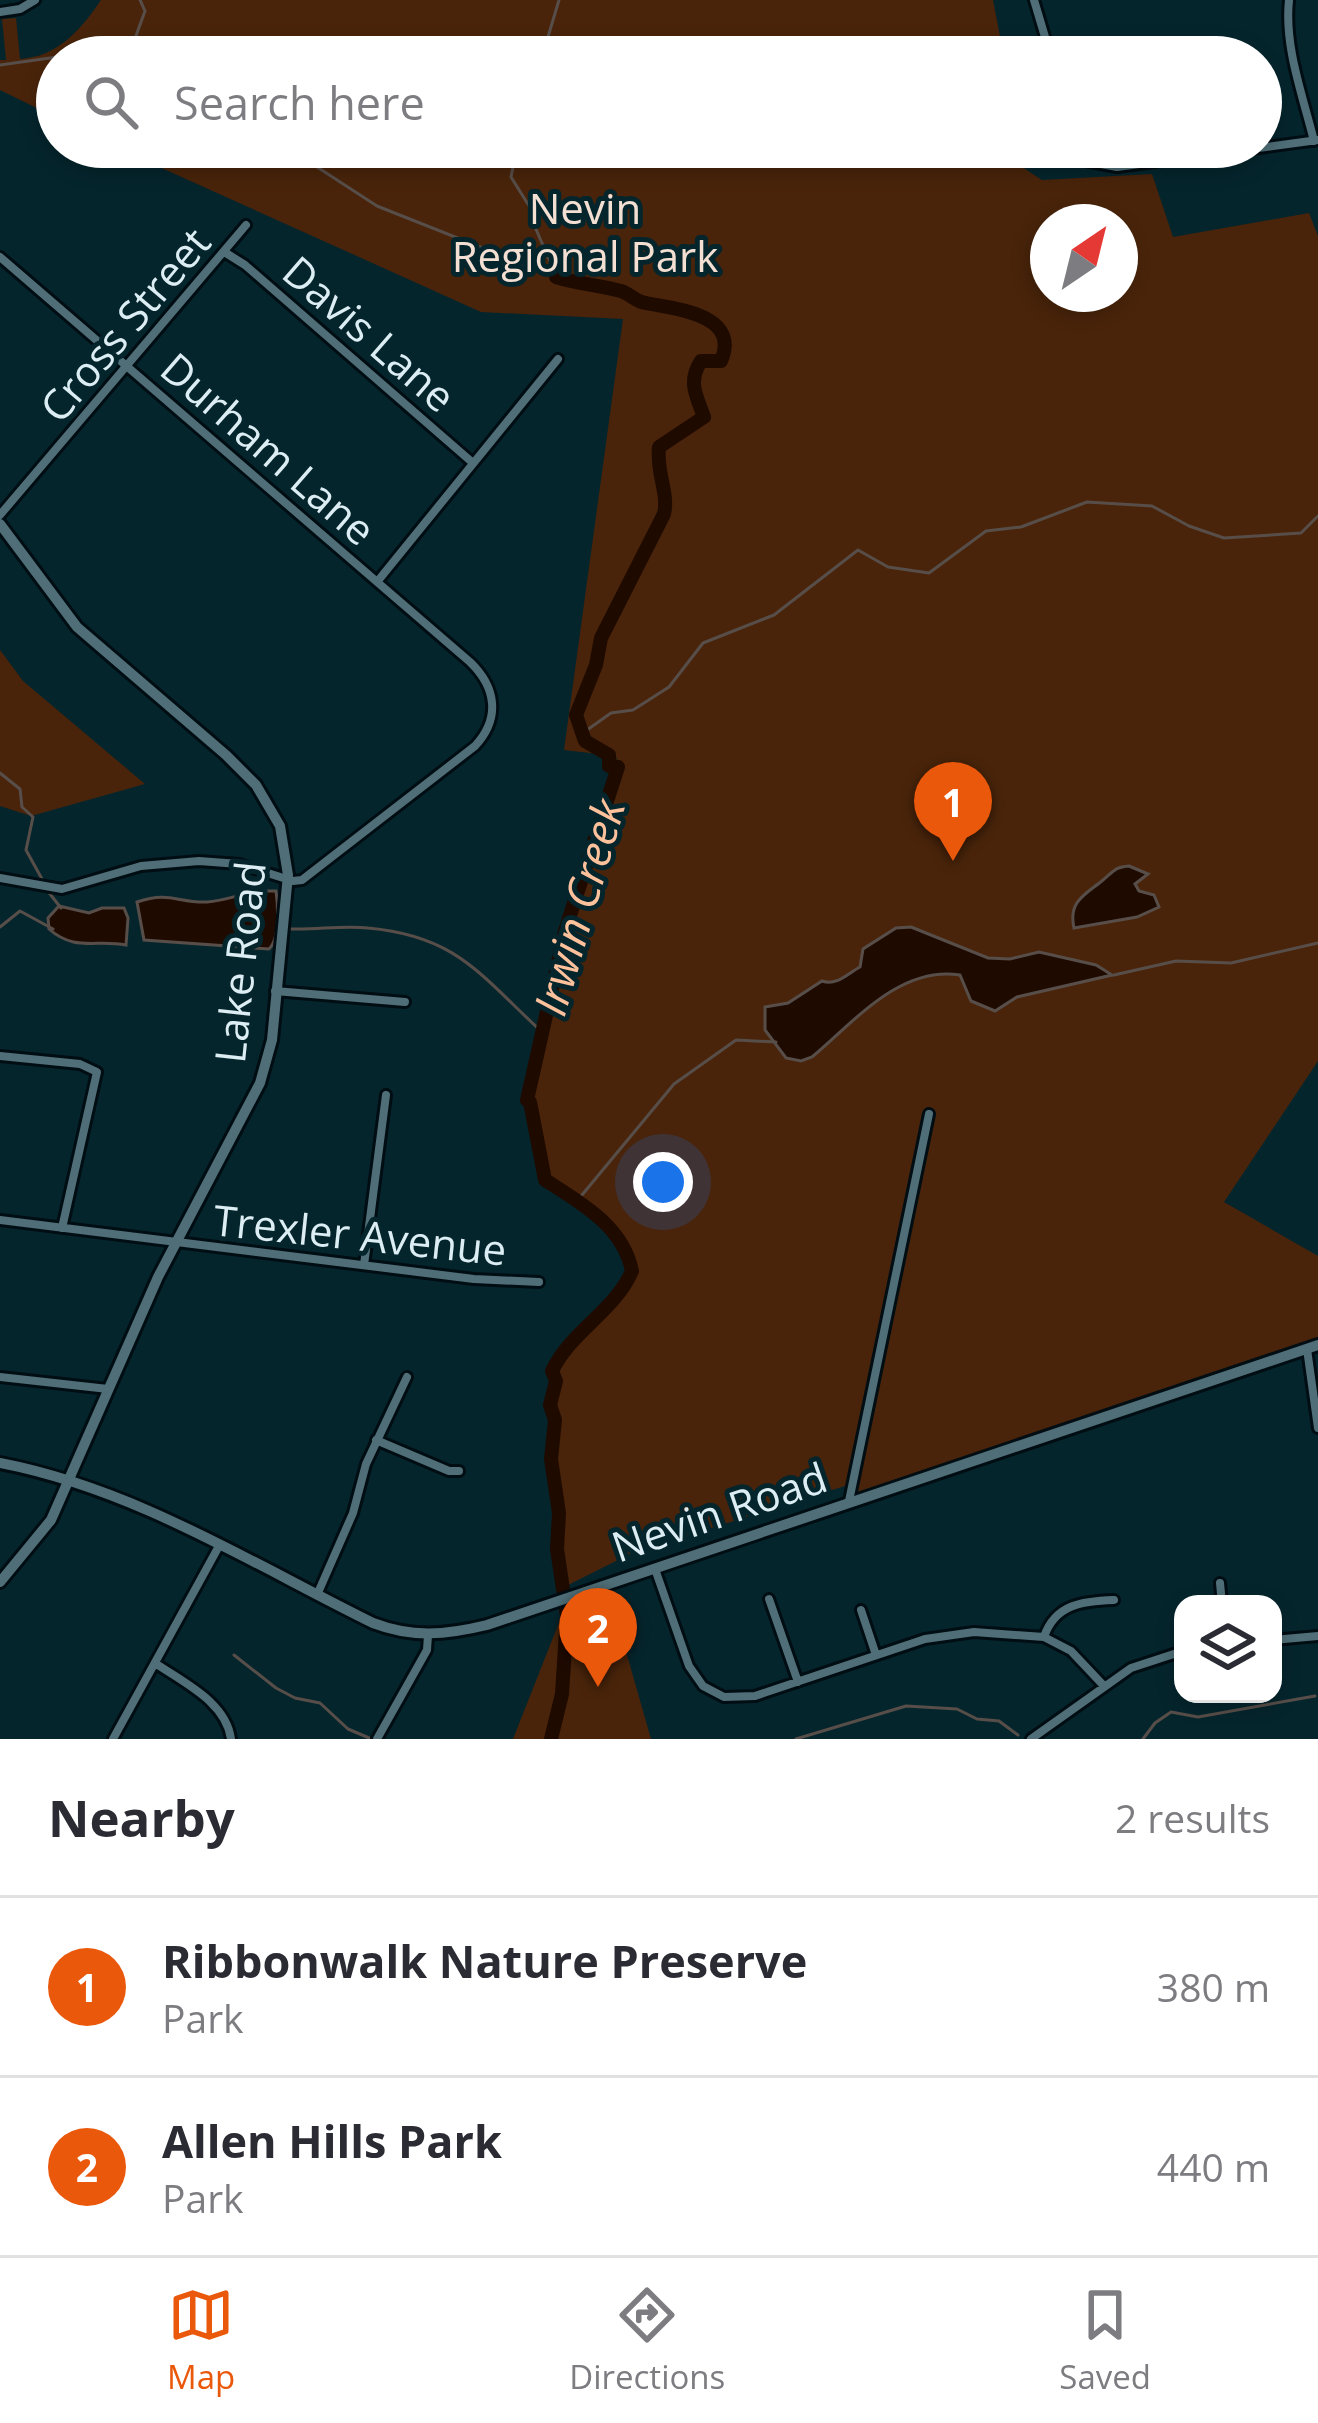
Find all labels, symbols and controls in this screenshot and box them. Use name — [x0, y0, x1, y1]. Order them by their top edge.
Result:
search box — [36, 36, 1282, 168]
icon: search — [78, 69, 144, 135]
text: Search here — [174, 72, 425, 133]
park label: Nevin Regional Park — [452, 179, 718, 284]
north arrow — [1030, 204, 1138, 312]
street label: Cross Street — [26, 215, 222, 433]
street label: Davis Lane — [272, 242, 468, 424]
street label: Durham Lane — [150, 339, 388, 557]
pin: 1 — [914, 762, 992, 861]
water label: Irwin Creek — [518, 790, 638, 1022]
street label: Lake Road — [200, 859, 278, 1065]
your location — [633, 1152, 693, 1212]
street label: Trexler Avenue — [211, 1190, 509, 1278]
street label: Nevin Road — [604, 1448, 834, 1574]
pin: 2 — [559, 1588, 637, 1687]
map controls — [1174, 1595, 1282, 1703]
button: layers — [1174, 1595, 1282, 1703]
text: Nearby — [48, 1782, 235, 1852]
text: 2 results — [1115, 1791, 1270, 1844]
text: Ribbonwalk Nature Preserve — [162, 1930, 807, 1991]
text: 1 — [76, 1960, 98, 2013]
text: 380 m — [1157, 1960, 1270, 2013]
text: Park — [162, 1991, 244, 2044]
text: Allen Hills Park — [162, 2110, 502, 2171]
text: 2 — [76, 2140, 98, 2193]
text: 440 m — [1157, 2140, 1270, 2193]
text: Park — [162, 2171, 244, 2224]
tab: Map — [167, 2282, 235, 2399]
tab: Directions — [569, 2282, 725, 2399]
tab: Saved — [1059, 2282, 1151, 2399]

